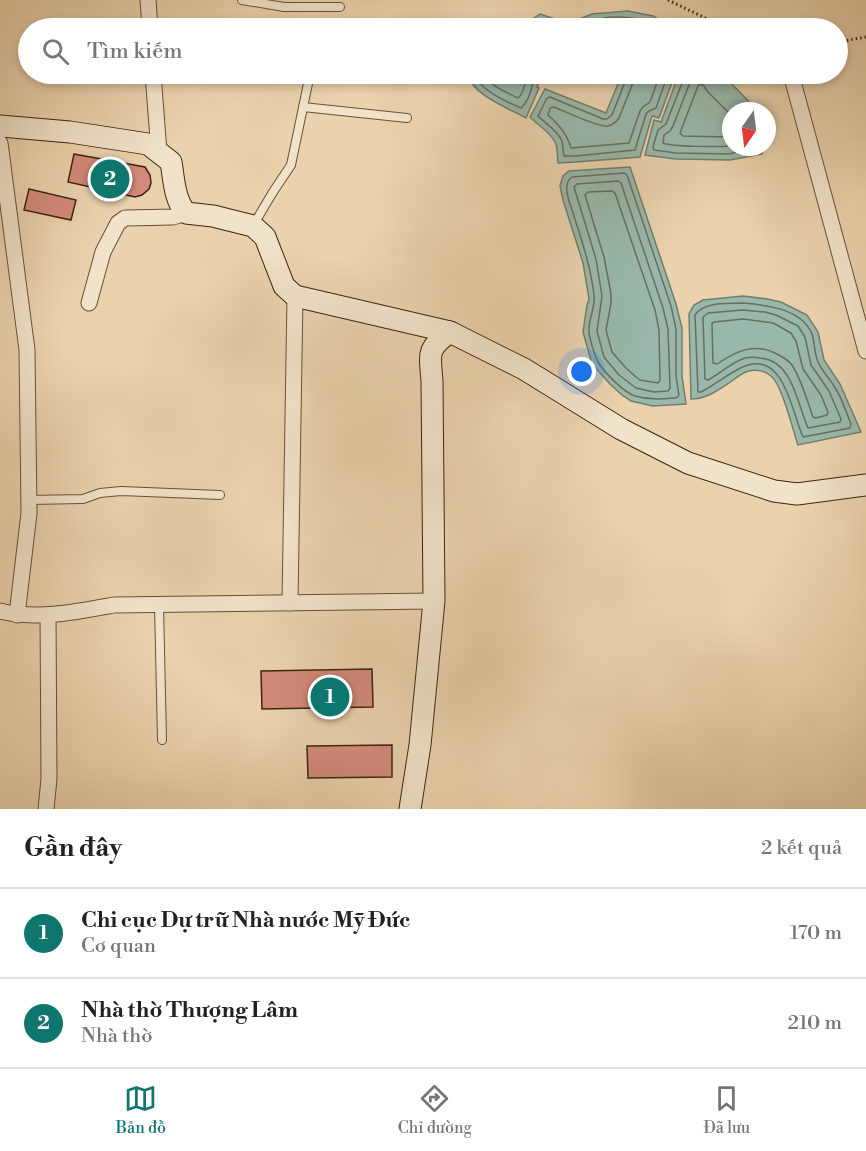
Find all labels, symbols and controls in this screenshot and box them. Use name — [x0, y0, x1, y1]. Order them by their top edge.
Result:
search box — [18, 18, 848, 84]
icon: search — [39, 35, 72, 68]
text: Tìm kiếm — [87, 38, 183, 65]
north arrow — [722, 102, 776, 156]
pin: 2 — [90, 156, 130, 201]
your location — [567, 357, 596, 386]
pin: 1 — [310, 674, 350, 720]
text: Gần đây — [24, 832, 122, 864]
text: 2 kết quả — [761, 836, 842, 861]
text: Chi cục Dự trữ Nhà nước Mỹ Đức — [81, 907, 410, 934]
text: 1 — [39, 921, 48, 946]
text: 170 m — [790, 921, 842, 946]
text: Cơ quan — [81, 934, 156, 959]
text: Nhà thờ Thượng Lâm — [81, 997, 298, 1024]
text: 2 — [37, 1011, 50, 1036]
text: 210 m — [787, 1011, 842, 1036]
text: Nhà thờ — [81, 1024, 153, 1049]
tab: Bản đồ — [116, 1082, 166, 1138]
tab: Chỉ đường — [398, 1082, 472, 1138]
tab: Đã lưu — [703, 1082, 750, 1138]

